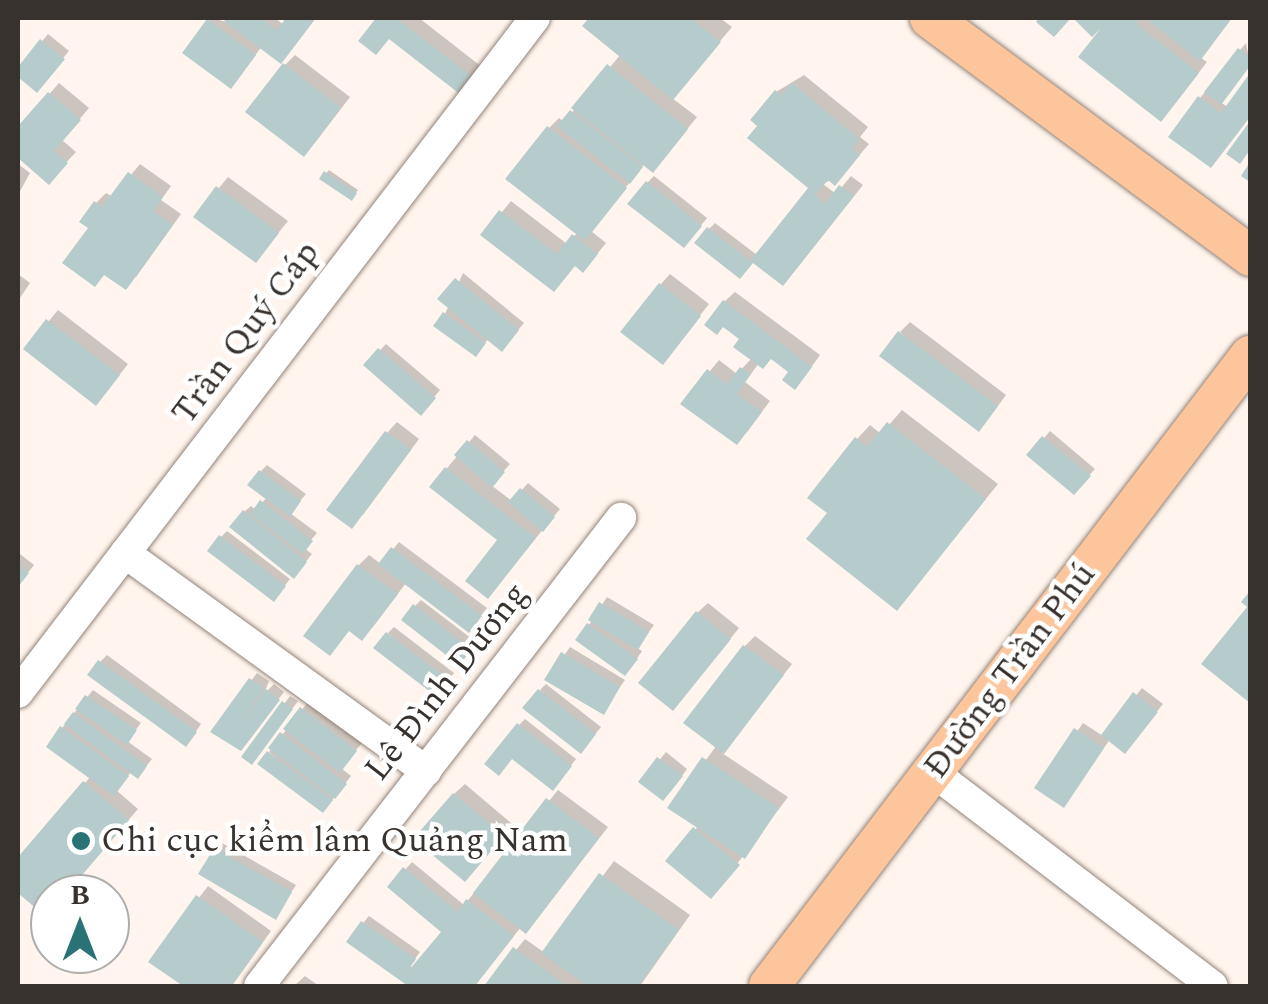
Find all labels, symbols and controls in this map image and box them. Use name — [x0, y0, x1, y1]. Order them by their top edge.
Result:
street label: Trần Quý Cáp — [163, 233, 329, 433]
street label: Đường Trần Phú — [915, 555, 1105, 787]
street label: Lê Đình Dương — [356, 574, 538, 790]
place label: Chi cục kiểm lâm Quảng Nam — [101, 820, 568, 862]
marker: Chi cục kiểm lâm Quảng Nam — [70, 830, 92, 852]
north arrow — [30, 874, 130, 974]
text: B — [70, 874, 90, 917]

